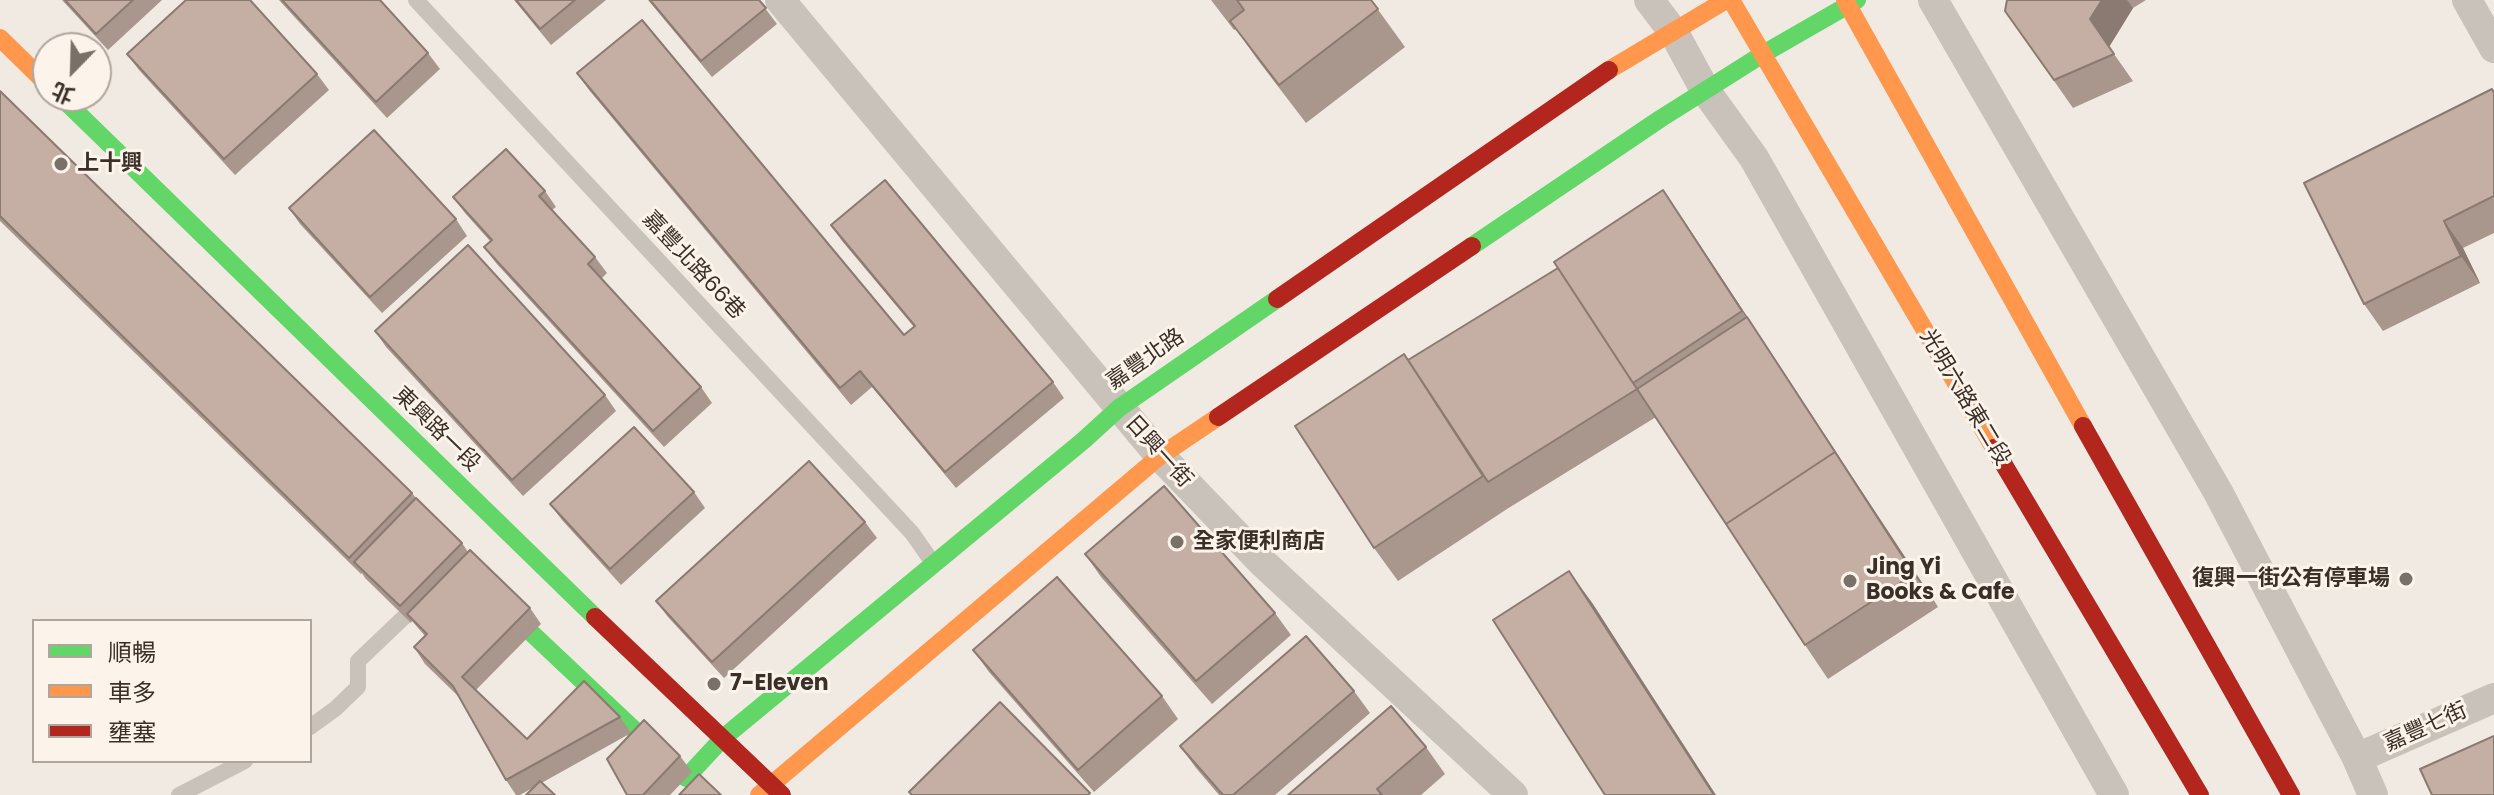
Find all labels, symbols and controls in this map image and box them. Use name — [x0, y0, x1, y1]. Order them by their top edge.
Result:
north arrow — [32, 32, 112, 112]
text: 北 — [47, 74, 79, 111]
place label: 上十興 — [77, 151, 143, 177]
marker: 上十興 — [52, 155, 70, 173]
street label: 嘉豐北路66巷 — [636, 207, 750, 325]
street label: 嘉豐北路 — [1102, 324, 1190, 396]
street label: 光明六路東二段 — [1913, 325, 2015, 471]
street label: 東興路一段 — [387, 382, 485, 478]
street label: 日興一街 — [1119, 410, 1197, 494]
place label: 全家便利商店 — [1193, 529, 1325, 555]
marker: 全家便利商店 — [1168, 533, 1186, 551]
place label: Jing Yi Books & Cafe — [1866, 555, 2014, 606]
place label: 復興一街公有停車場 — [2192, 566, 2390, 592]
marker: 復興一街公有停車場 — [2397, 570, 2415, 588]
marker: Jing Yi Books & Cafe — [1841, 572, 1859, 590]
legend — [32, 619, 312, 763]
text: 順暢 — [108, 636, 156, 669]
place label: 7-Eleven — [730, 671, 829, 697]
marker: 7-Eleven — [705, 675, 723, 693]
text: 車多 — [108, 676, 156, 709]
street label: 嘉豐七街 — [2380, 698, 2472, 758]
text: 壅塞 — [108, 716, 156, 749]

